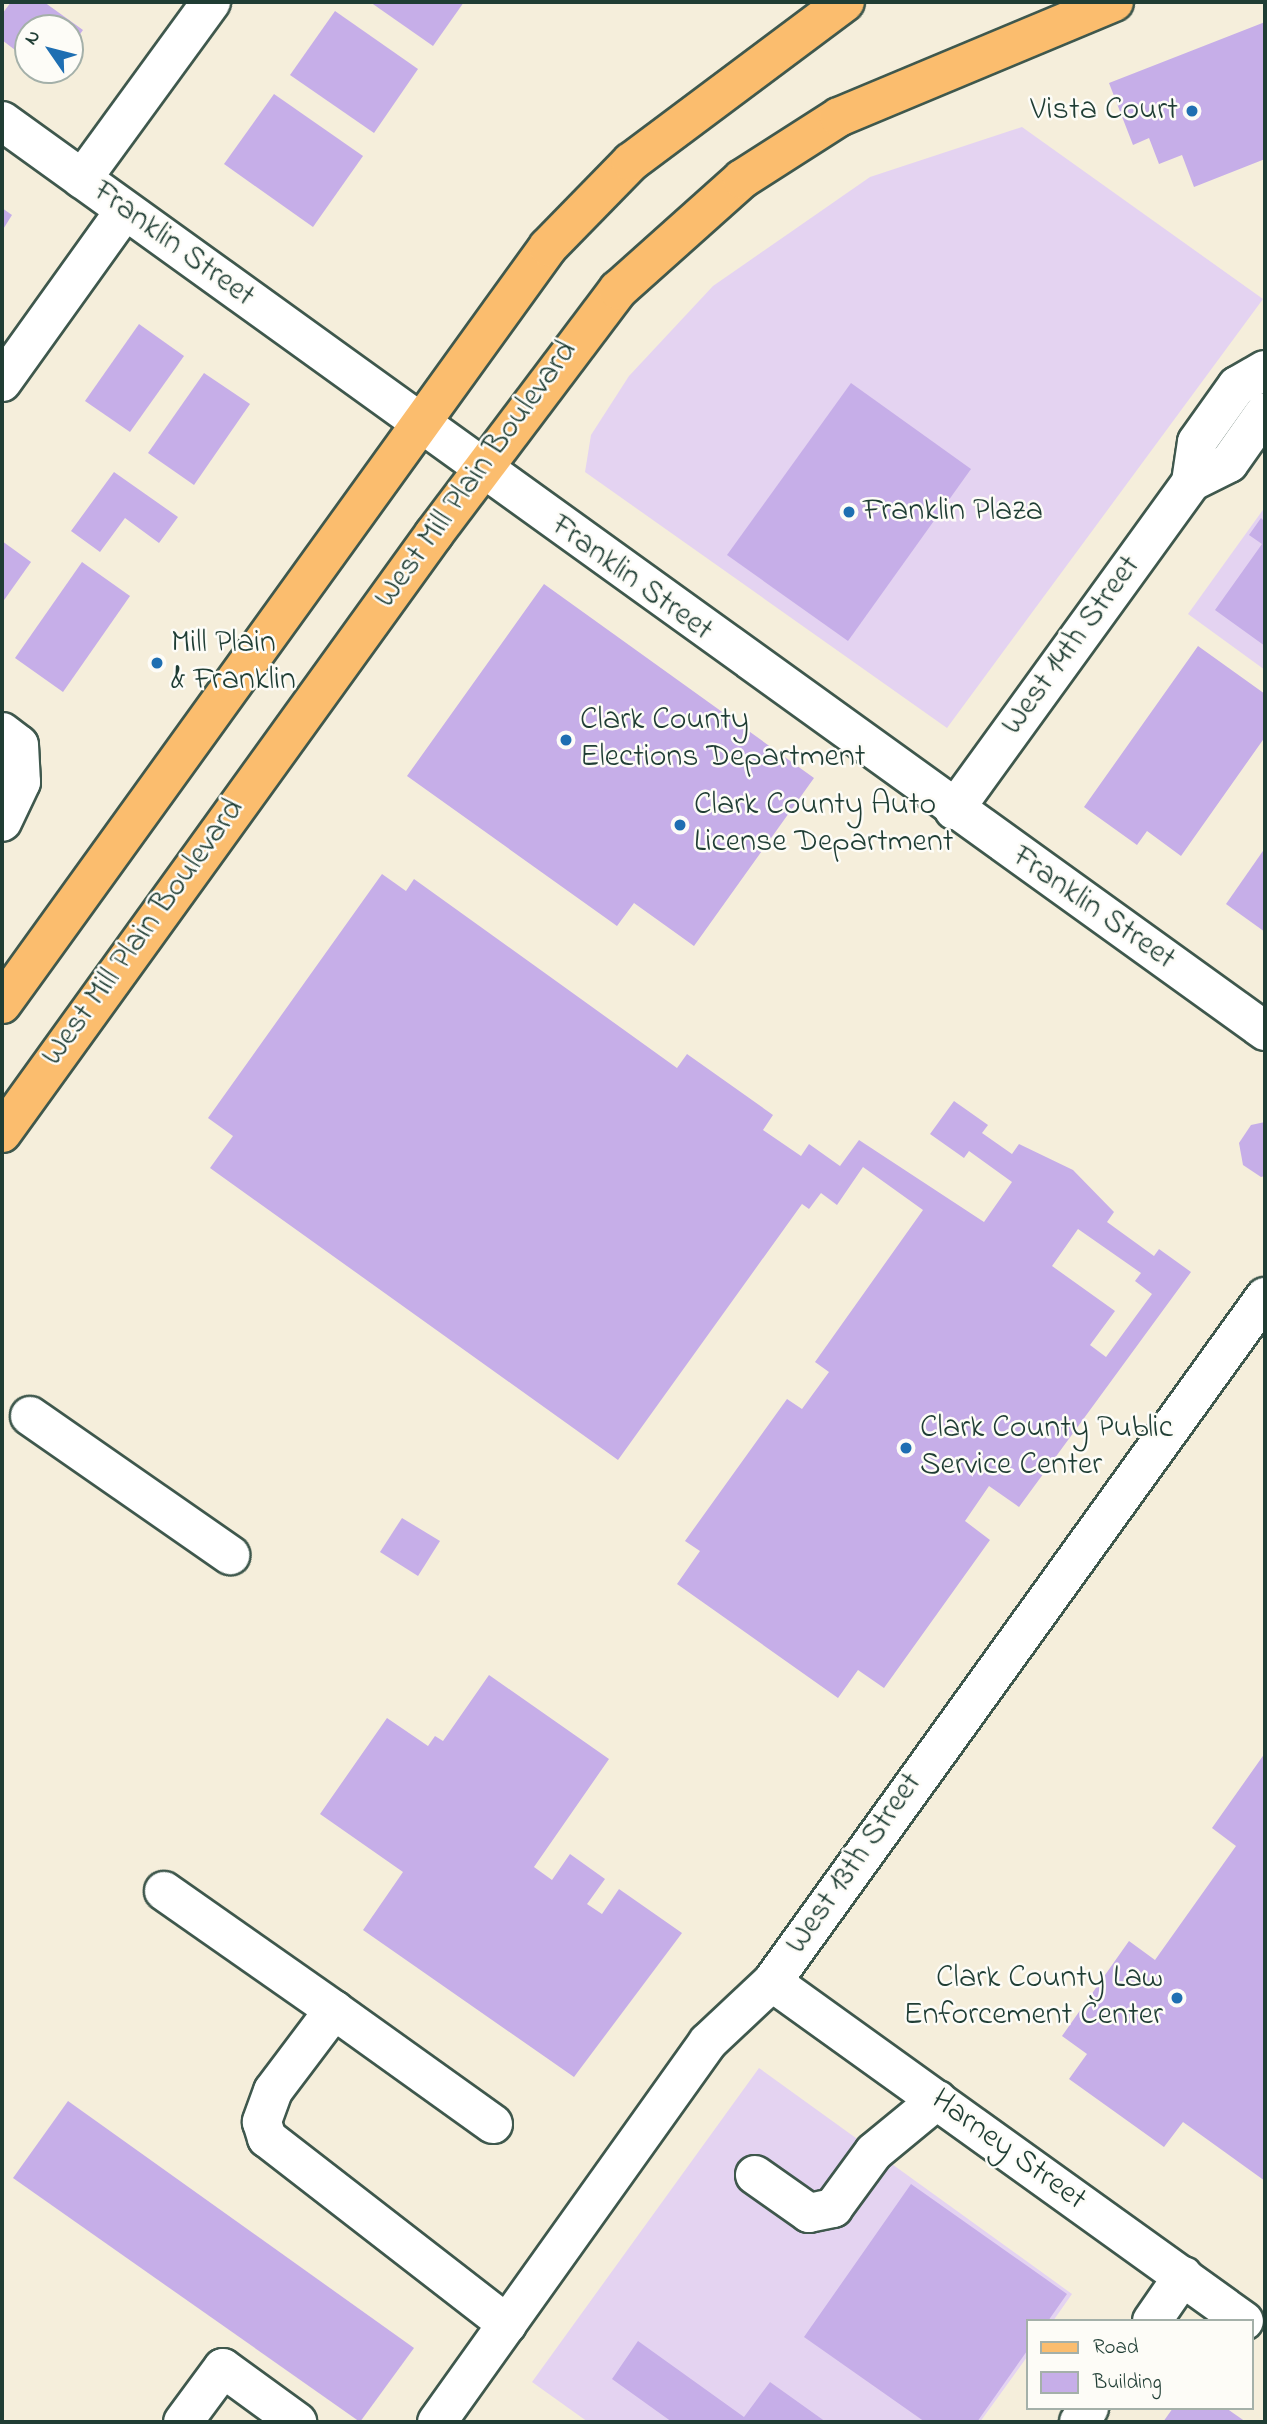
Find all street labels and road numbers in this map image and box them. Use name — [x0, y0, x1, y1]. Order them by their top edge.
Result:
street label: Franklin Street — [85, 173, 261, 317]
street label: West Mill Plain Boulevard — [367, 334, 587, 616]
street label: Franklin Street — [543, 507, 719, 651]
street label: West 14th Street — [994, 549, 1150, 743]
street label: West Mill Plain Boulevard — [34, 792, 254, 1074]
street label: Franklin Street — [1004, 839, 1182, 979]
street label: West 13th Street — [778, 1766, 932, 1962]
street label: Harney Street — [923, 2082, 1093, 2220]

